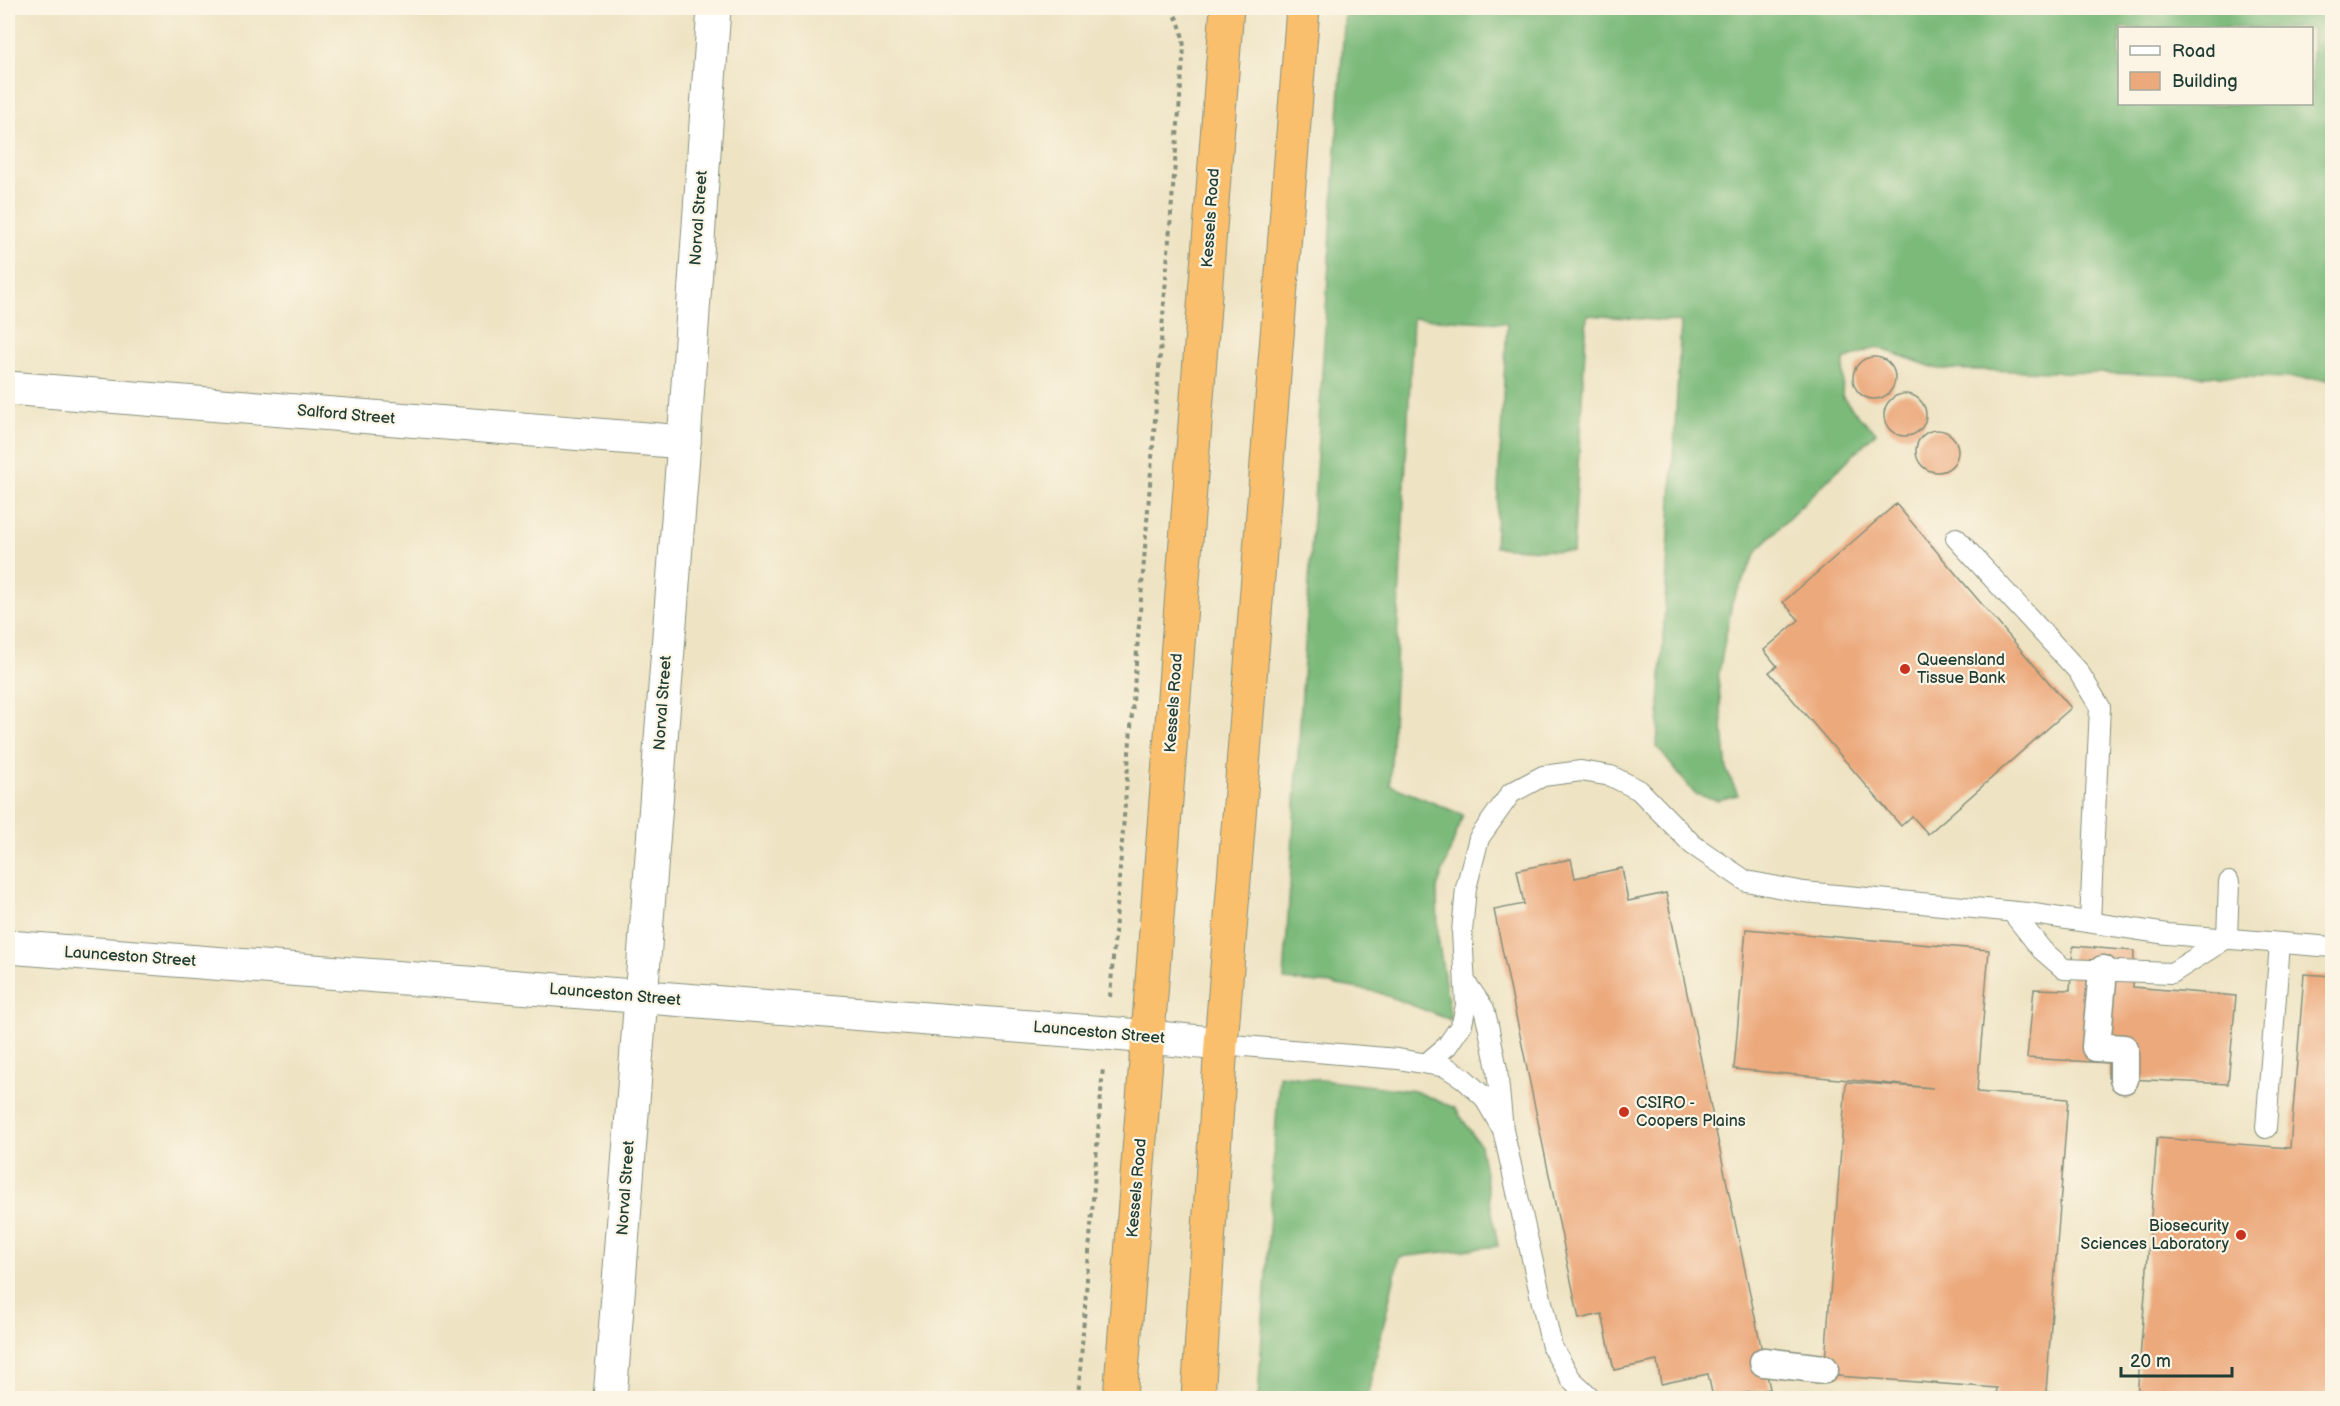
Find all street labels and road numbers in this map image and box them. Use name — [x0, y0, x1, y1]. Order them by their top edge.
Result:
street label: Kessels Road — [1198, 168, 1224, 268]
street label: Norval Street — [686, 170, 712, 266]
street label: Salford Street — [296, 401, 396, 429]
street label: Kessels Road — [1161, 653, 1187, 753]
street label: Norval Street — [650, 655, 676, 751]
street label: Launceston Street — [63, 943, 197, 971]
street label: Launceston Street — [548, 980, 682, 1010]
street label: Launceston Street — [1032, 1018, 1166, 1048]
street label: Kessels Road — [1123, 1138, 1151, 1238]
street label: Norval Street — [613, 1140, 639, 1236]

